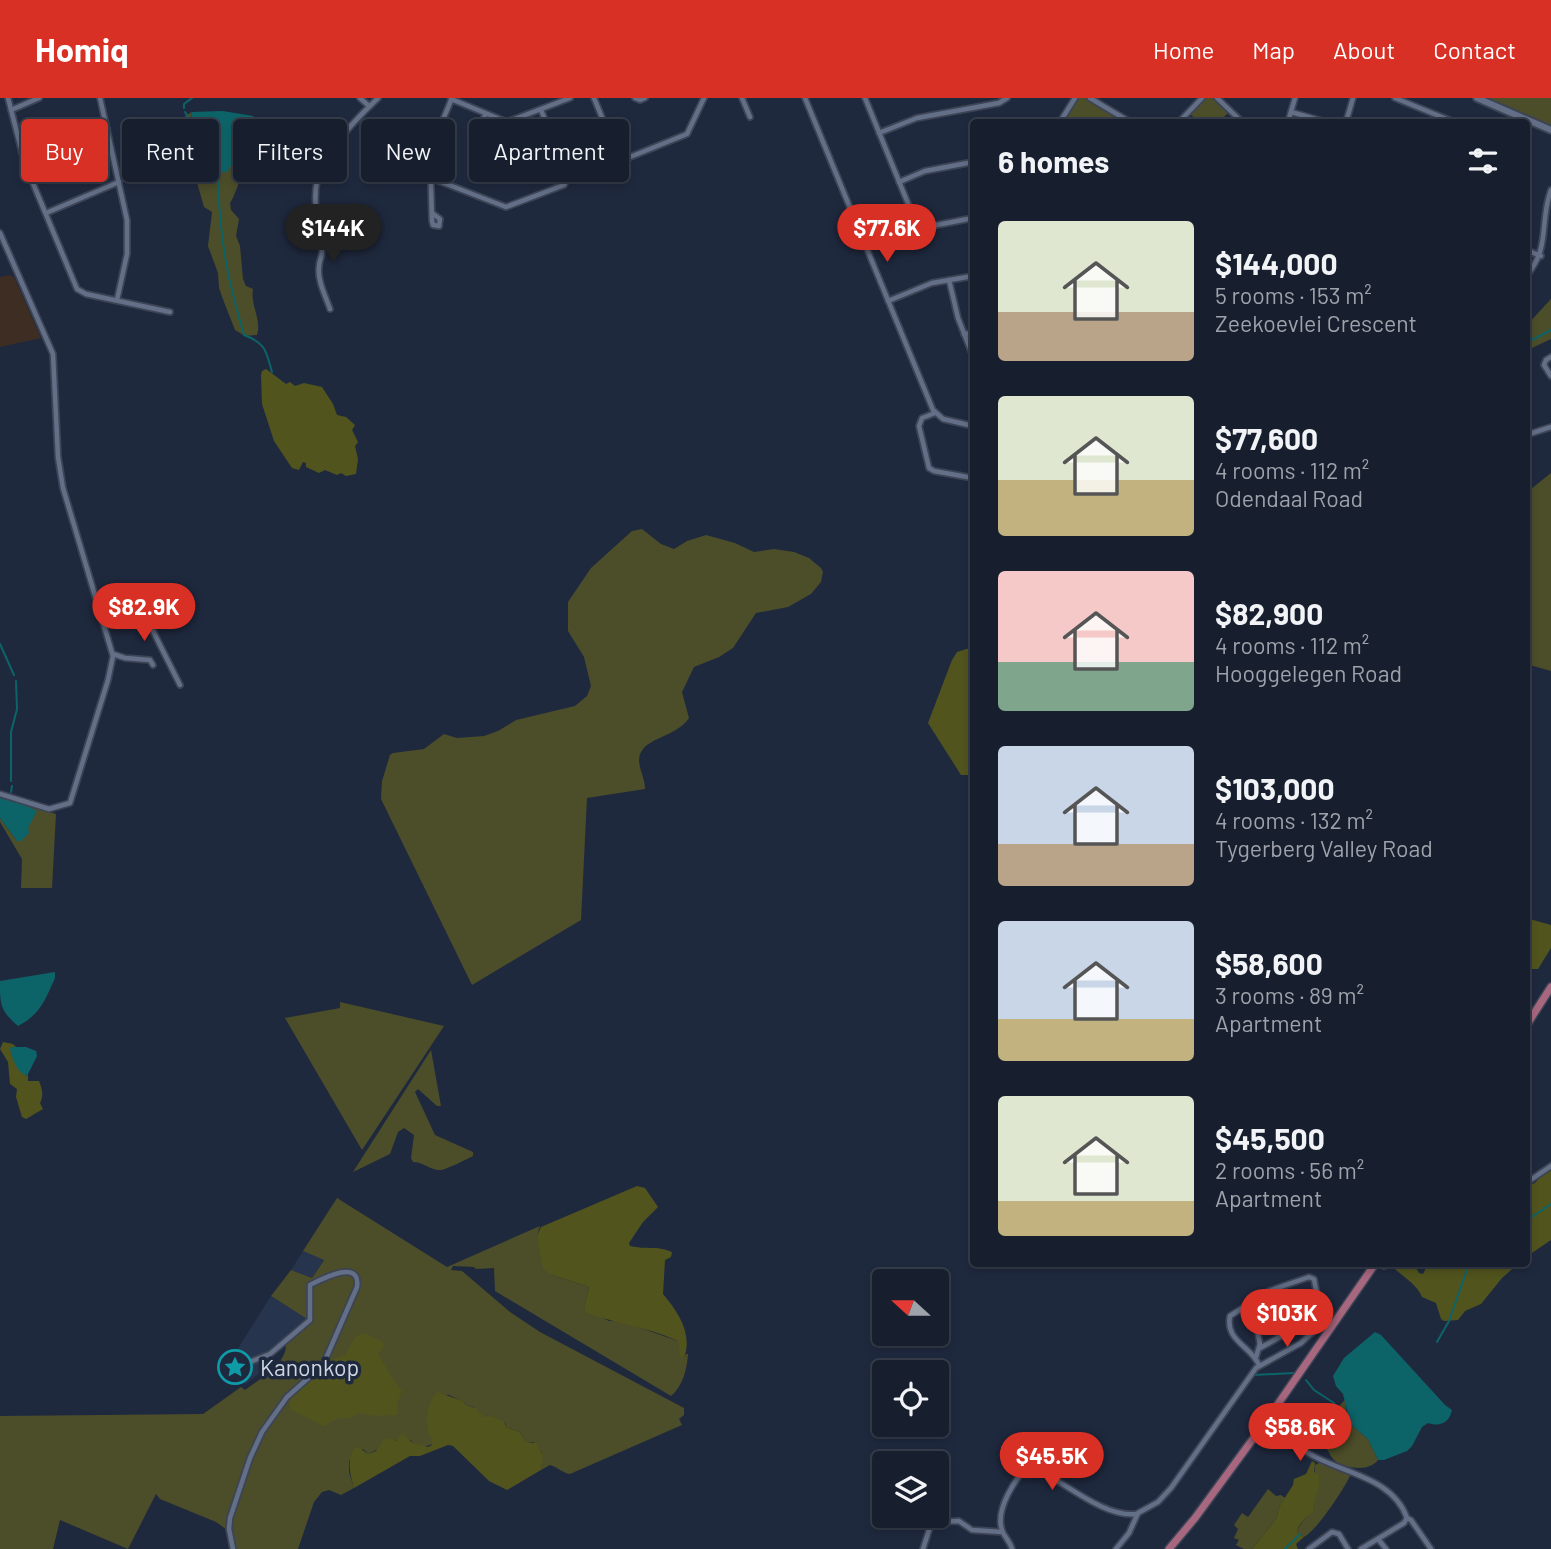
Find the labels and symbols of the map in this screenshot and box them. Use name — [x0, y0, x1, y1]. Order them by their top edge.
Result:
pin: $144K — [284, 204, 382, 264]
pin: $77.6K — [830, 204, 944, 264]
pin: $82.9K — [87, 584, 201, 643]
north arrow — [872, 1269, 948, 1346]
pin: $103K — [1238, 1290, 1336, 1349]
place icon: Kanonkop — [216, 1348, 254, 1386]
place label: Kanonkop — [260, 1353, 359, 1381]
pin: $58.6K — [1243, 1404, 1357, 1463]
pin: $45.5K — [995, 1432, 1109, 1492]

